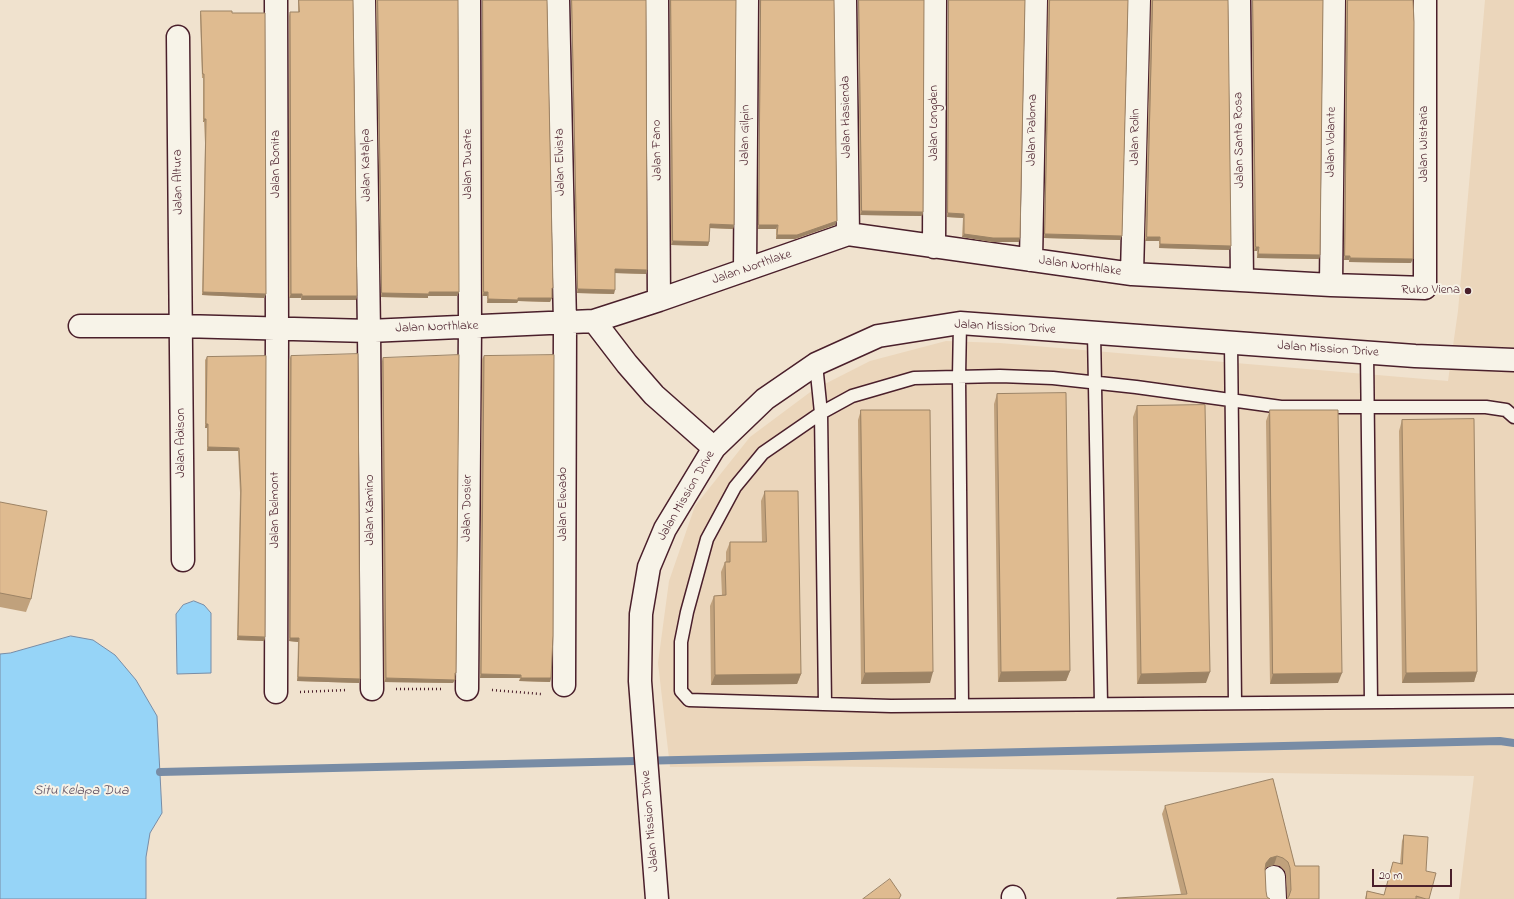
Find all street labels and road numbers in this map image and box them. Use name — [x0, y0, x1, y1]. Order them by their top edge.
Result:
street label: Jalan Hasienda — [838, 76, 856, 158]
street label: Jalan Longden — [927, 85, 943, 161]
street label: Jalan Santa Rosa — [1231, 92, 1249, 188]
street label: Jalan Paloma — [1025, 94, 1041, 166]
street label: Jalan Gilpin — [738, 105, 754, 165]
street label: Jalan Wistaria — [1417, 106, 1433, 182]
street label: Jalan Volante — [1324, 107, 1340, 177]
street label: Jalan Rolin — [1128, 109, 1144, 165]
street label: Jalan Fano — [650, 119, 666, 181]
street label: Jalan Katalpa — [359, 128, 375, 202]
street label: Jalan Elvista — [553, 128, 569, 196]
street label: Jalan Duarte — [461, 129, 477, 199]
street label: Jalan Bonita — [269, 130, 285, 198]
street label: Jalan Altura — [171, 149, 187, 215]
street label: Jalan Northlake — [710, 247, 794, 289]
street label: Jalan Northlake — [1038, 253, 1122, 281]
street label: Jalan Mission Drive — [954, 318, 1056, 338]
street label: Jalan Northlake — [395, 319, 479, 337]
street label: Jalan Mission Drive — [1277, 339, 1379, 361]
street label: Jalan Adison — [174, 408, 190, 478]
street label: Jalan Mission Drive — [655, 448, 719, 544]
street label: Jalan Elevado — [556, 467, 572, 541]
street label: Jalan Belmont — [268, 472, 284, 548]
street label: Jalan Kamino — [363, 474, 379, 546]
street label: Jalan Dosier — [460, 474, 476, 542]
street label: Jalan Mission Drive — [639, 770, 663, 872]

